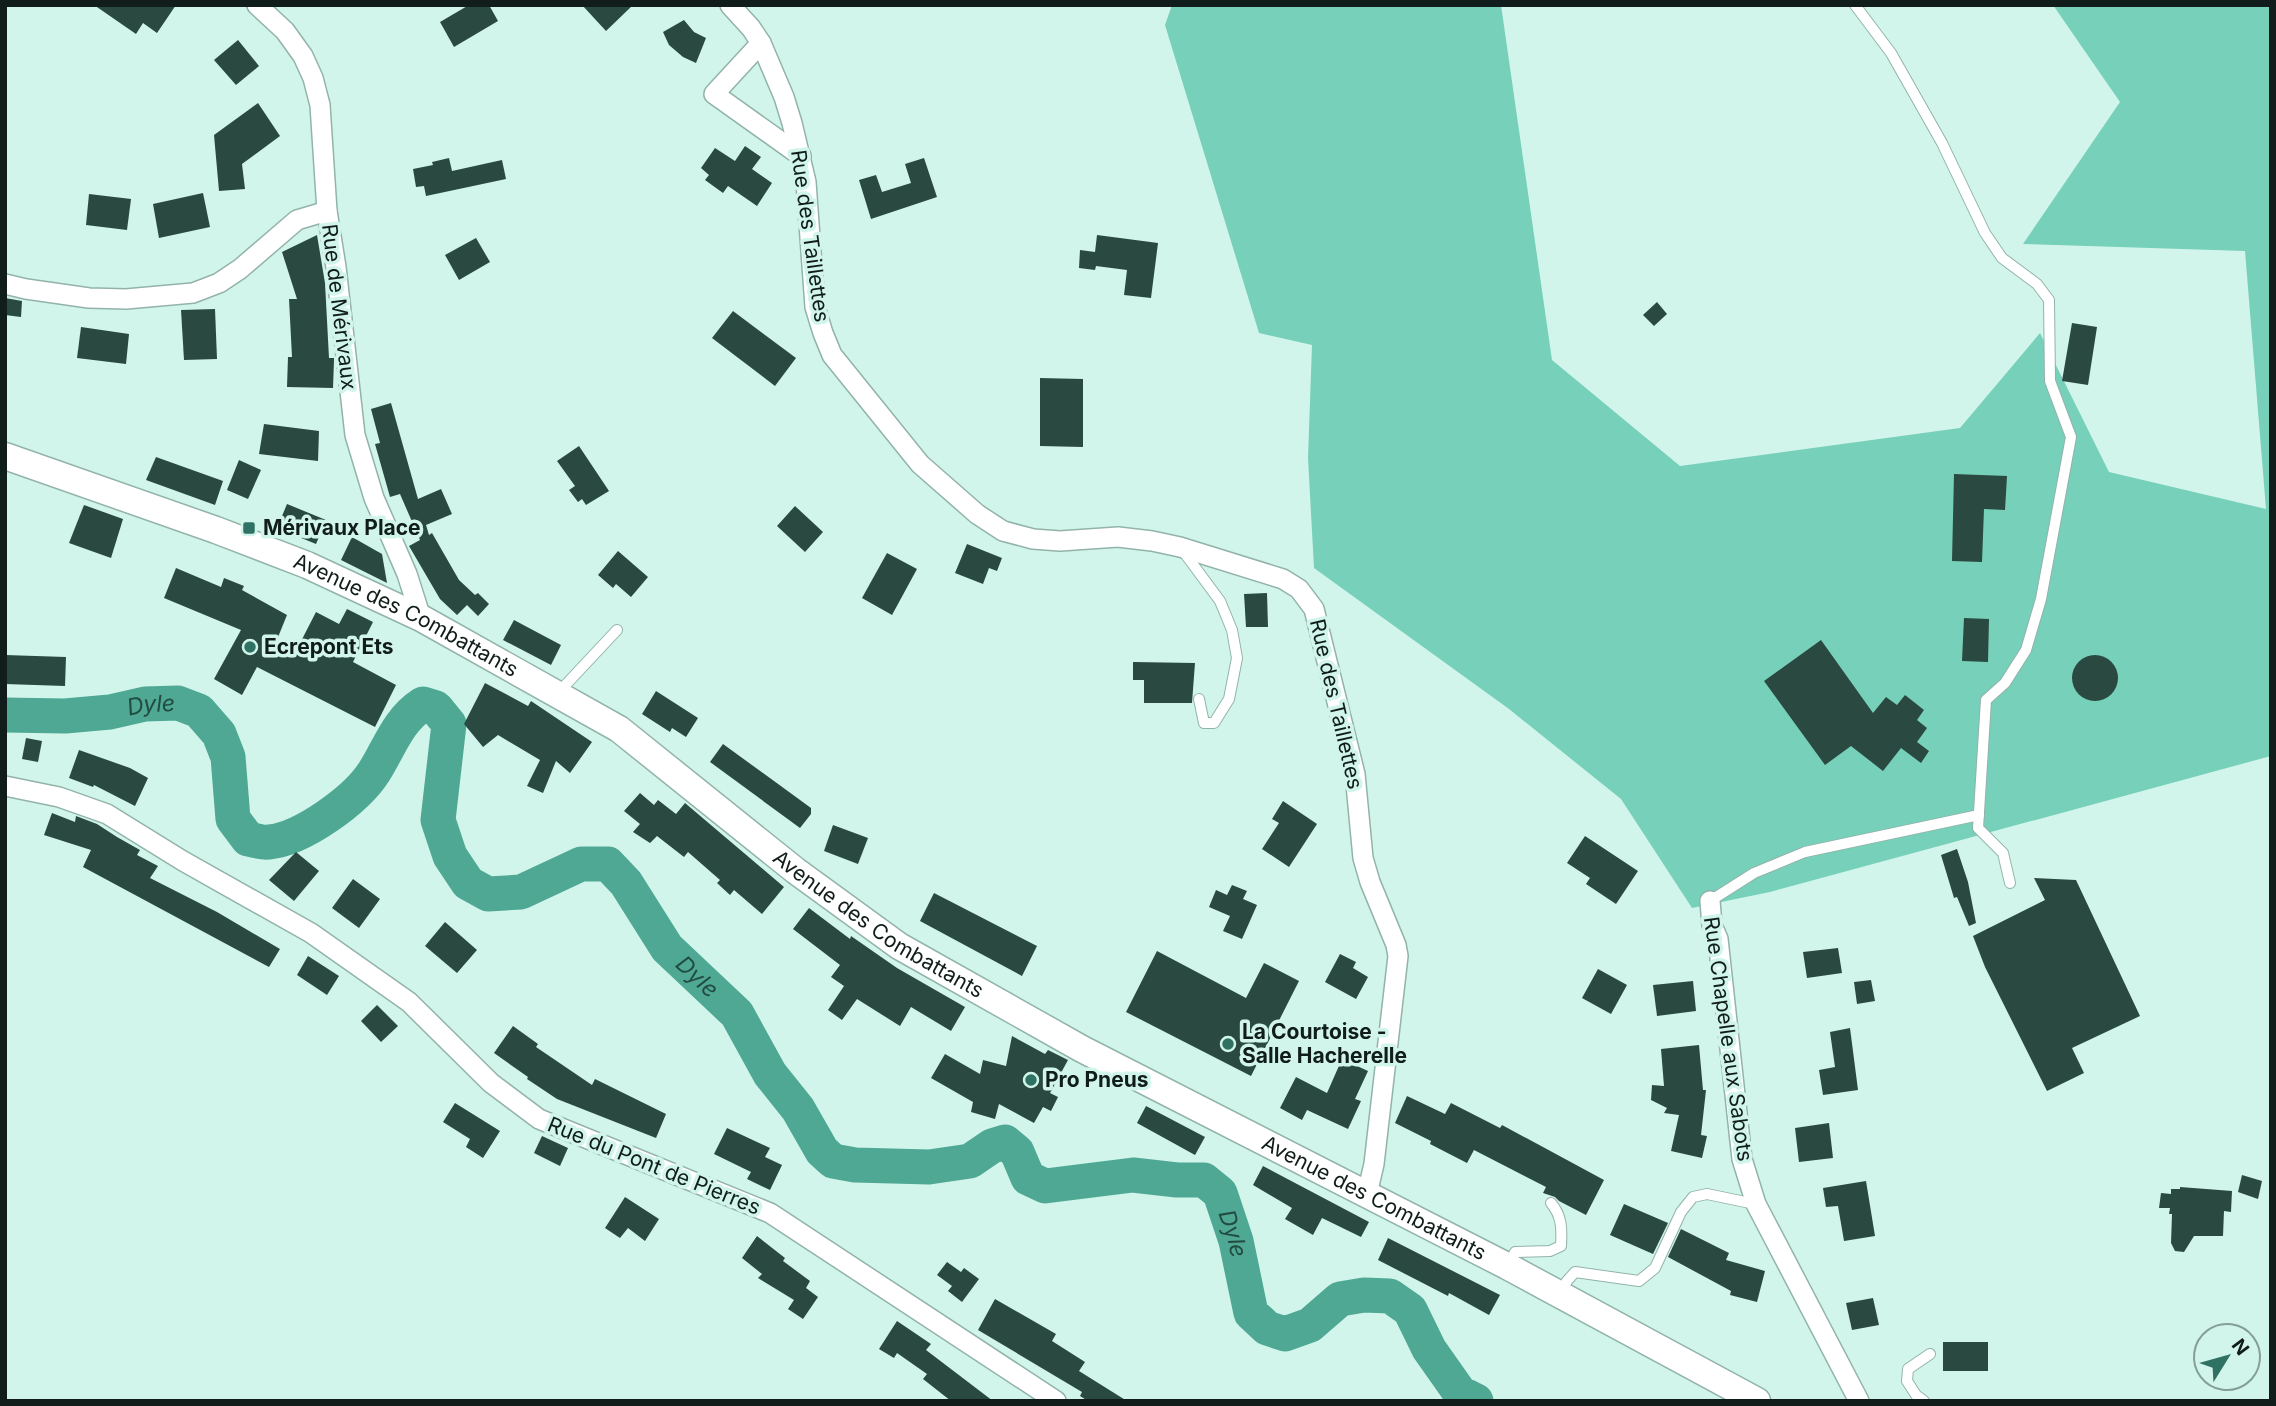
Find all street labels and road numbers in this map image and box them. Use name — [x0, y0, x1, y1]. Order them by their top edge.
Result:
street label: Rue des Taillettes — [786, 148, 835, 324]
street label: Rue de Mérivaux — [317, 223, 362, 391]
street label: Avenue des Combattants — [290, 548, 523, 682]
street label: Rue des Taillettes — [1305, 616, 1368, 791]
street label: Avenue des Combattants — [768, 845, 988, 1003]
street label: Rue Chapelle aux Sabots — [1699, 915, 1758, 1163]
street label: Rue du Pont de Pierres — [544, 1111, 764, 1220]
street label: Avenue des Combattants — [1258, 1130, 1491, 1265]

